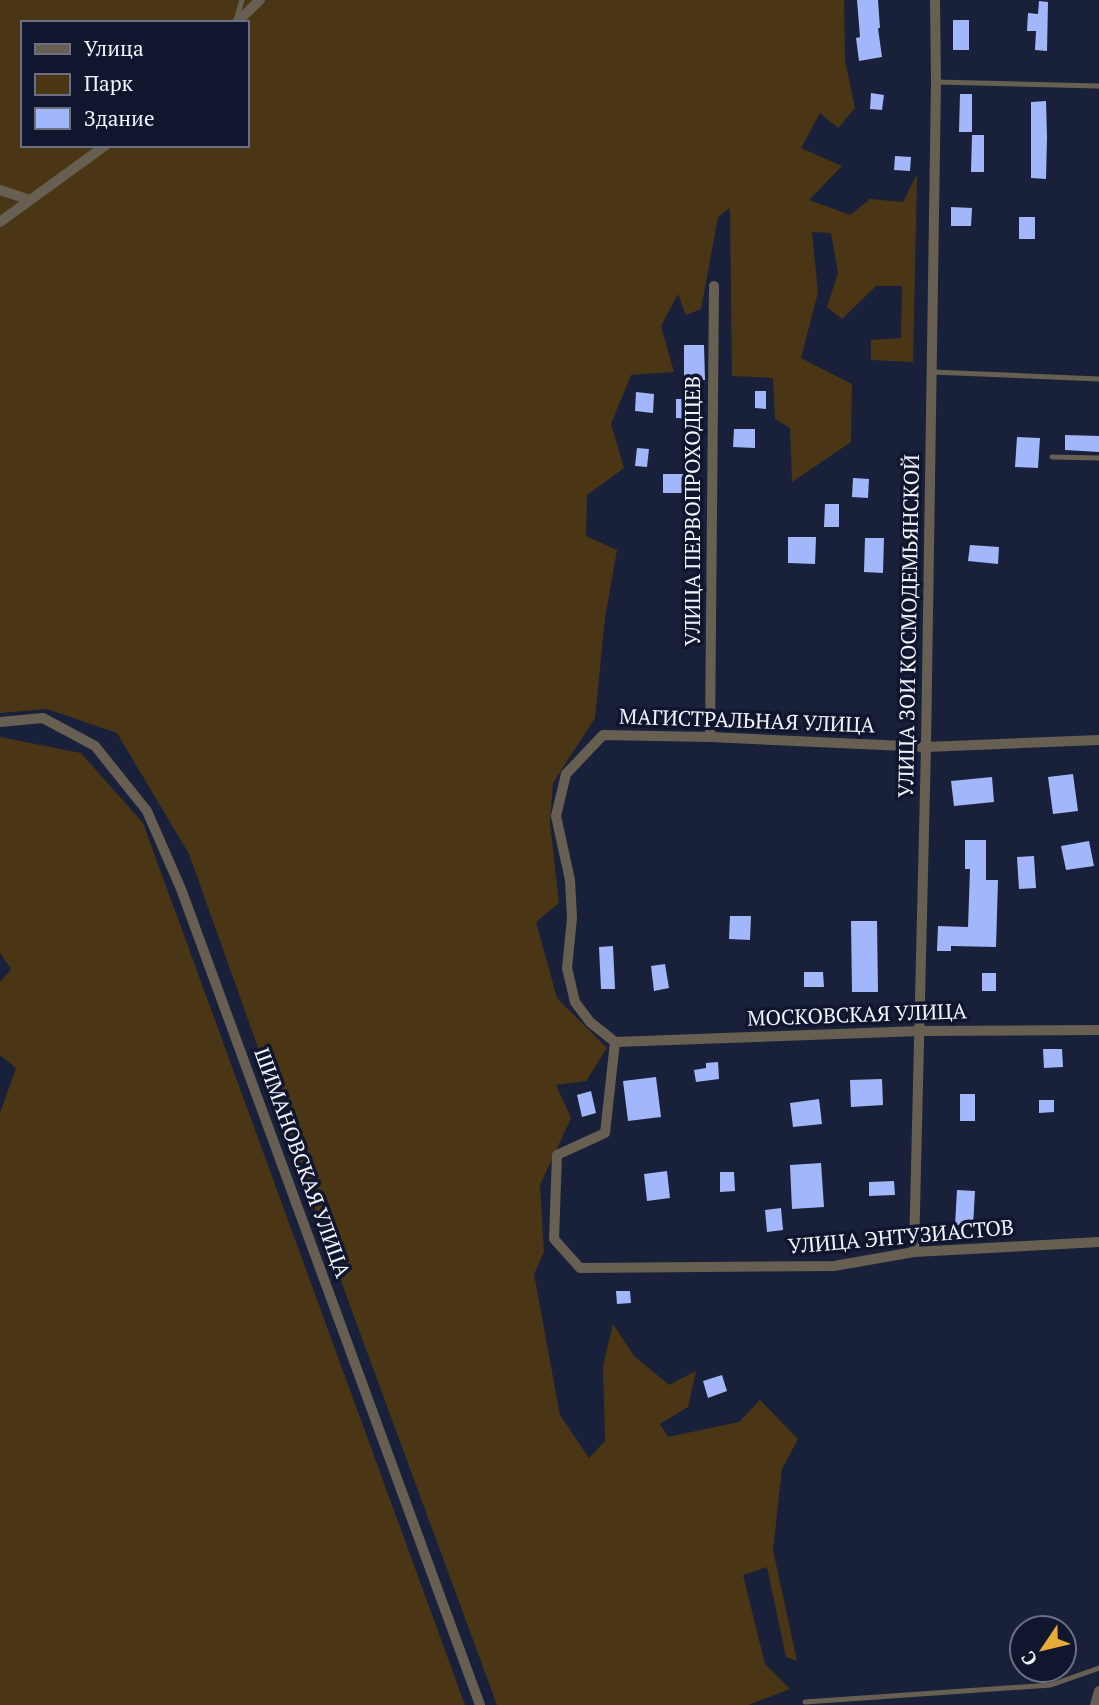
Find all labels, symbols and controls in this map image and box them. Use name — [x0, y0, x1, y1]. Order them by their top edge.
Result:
legend — [21, 21, 248, 147]
text: Улица — [84, 34, 144, 62]
text: Парк — [84, 69, 134, 97]
text: Здание — [84, 104, 155, 132]
street label: УЛИЦА ПЕРВОПРОХОДЦЕВ — [678, 376, 706, 646]
street label: УЛИЦА ЗОИ КОСМОДЕМЬЯНСКОЙ — [891, 454, 925, 798]
street label: МАГИСТРАЛЬНАЯ УЛИЦА — [619, 702, 876, 738]
street label: МОСКОВСКАЯ УЛИЦА — [747, 996, 968, 1032]
street label: ШИМАНОВСКАЯ УЛИЦА — [248, 1044, 358, 1282]
street label: УЛИЦА ЭНТУЗИАСТОВ — [787, 1212, 1015, 1260]
north arrow — [1008, 1614, 1078, 1684]
text: С — [1015, 1647, 1042, 1671]

